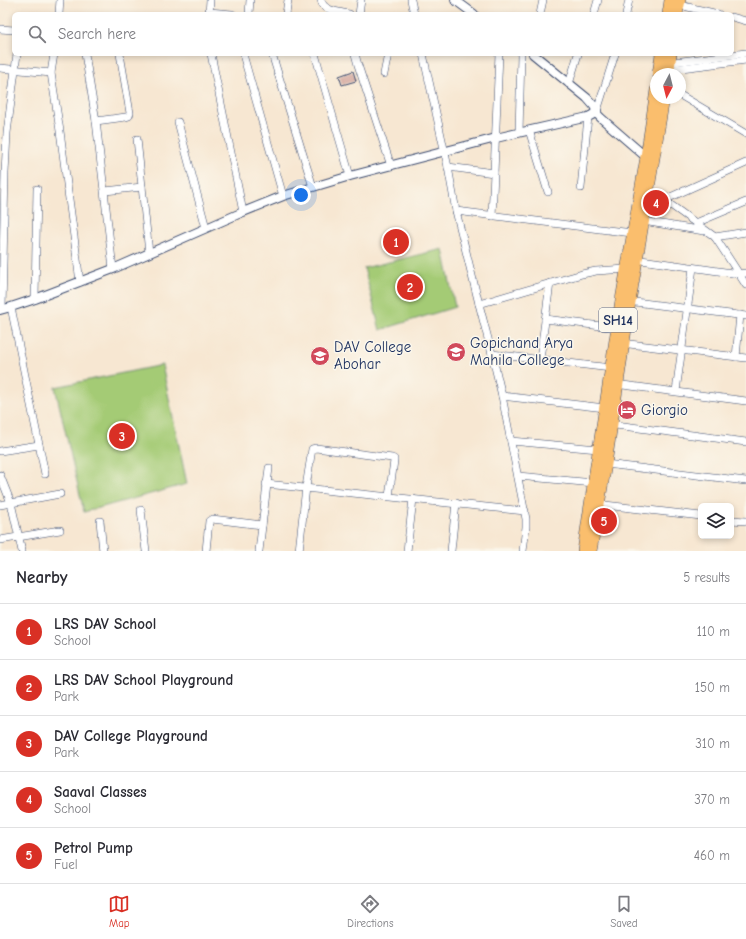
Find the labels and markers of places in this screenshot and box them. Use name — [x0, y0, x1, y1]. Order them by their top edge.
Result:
pin: 4 — [643, 188, 669, 218]
pin: 1 — [383, 227, 409, 257]
pin: 2 — [397, 272, 423, 302]
place label: Gopichand Arya Mahila College — [470, 334, 573, 369]
place label: DAV College Abohar — [334, 338, 412, 373]
school or university icon: Gopichand Arya Mahila College — [445, 341, 467, 363]
school or university icon: DAV College Abohar — [309, 345, 331, 367]
hotel icon: Giorgio — [616, 399, 638, 421]
place label: Giorgio — [641, 401, 688, 419]
pin: 3 — [109, 421, 135, 451]
pin: 5 — [591, 506, 617, 536]

